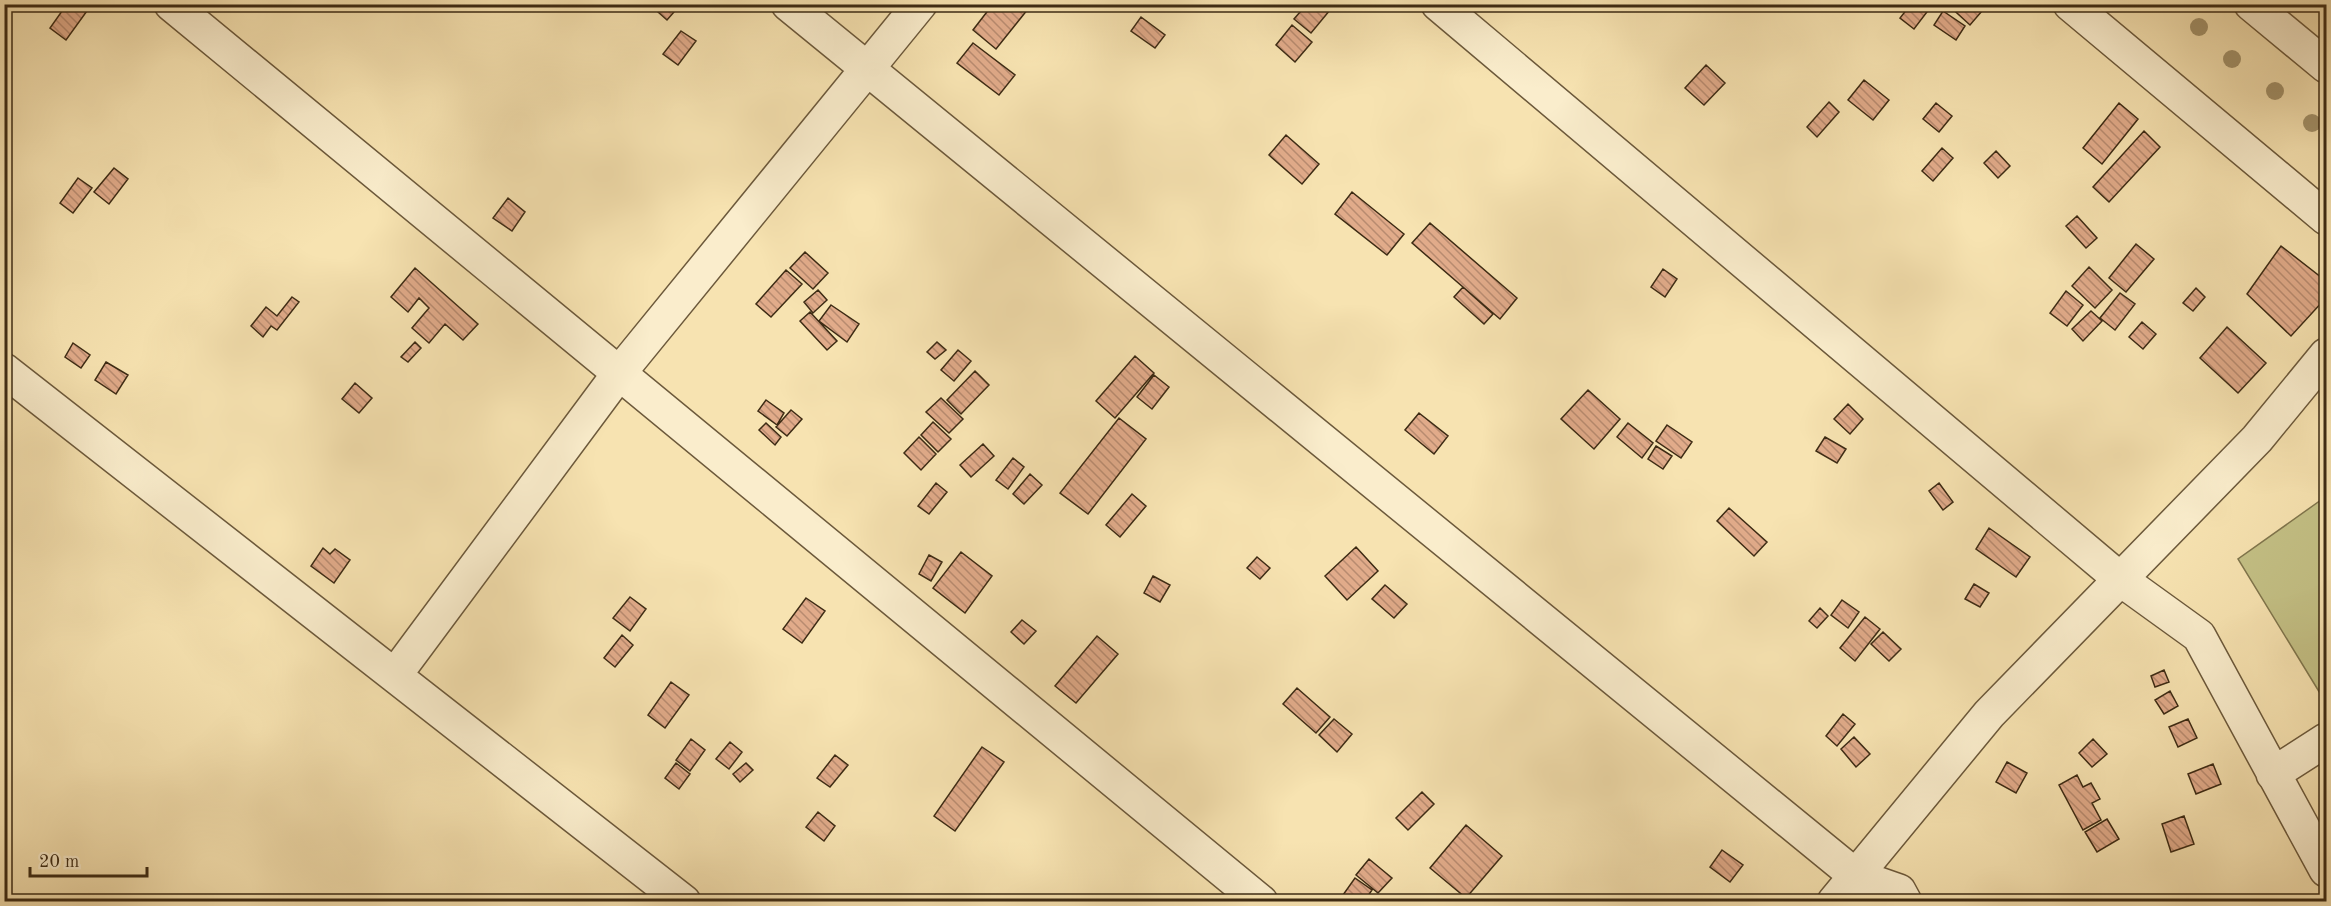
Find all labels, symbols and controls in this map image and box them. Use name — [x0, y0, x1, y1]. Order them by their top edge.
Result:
scale bar — [30, 840, 147, 878]
text: 20 m — [39, 853, 79, 871]

